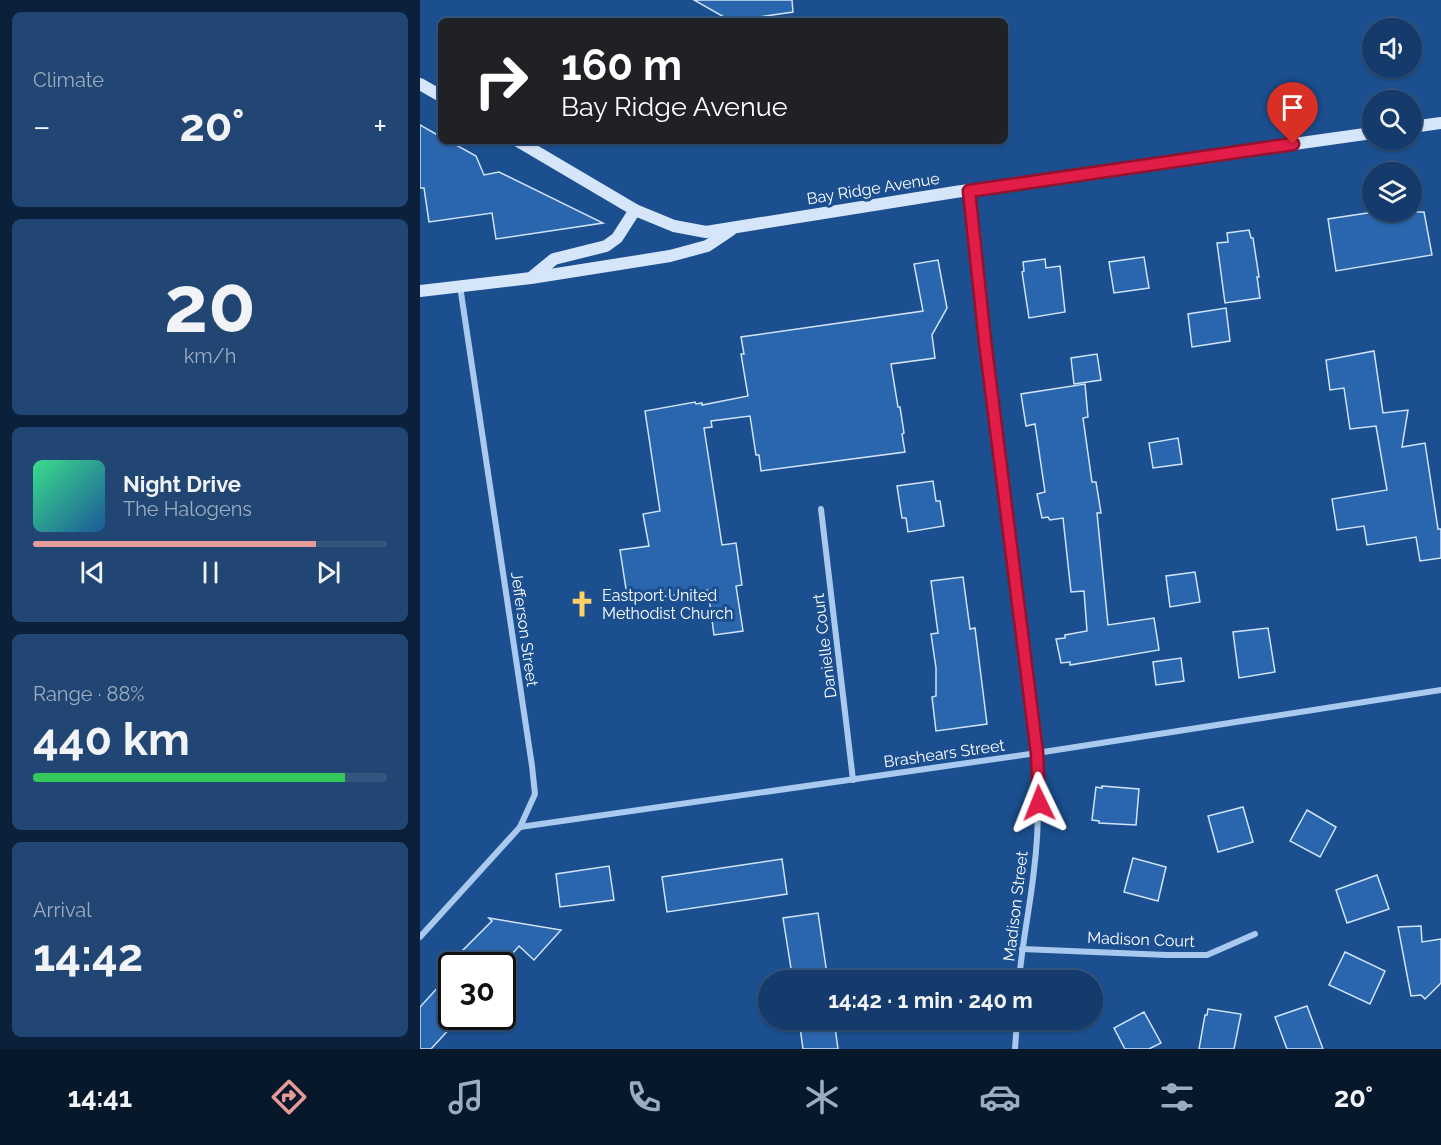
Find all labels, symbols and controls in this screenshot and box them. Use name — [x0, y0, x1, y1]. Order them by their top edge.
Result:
map controls — [1362, 18, 1422, 222]
button: sound — [1362, 18, 1422, 78]
text: 160 m — [561, 41, 682, 90]
icon: right — [462, 42, 540, 120]
text: Climate — [33, 68, 104, 92]
pin — [1267, 82, 1318, 144]
button: search — [1362, 90, 1422, 150]
text: Bay Ridge Avenue — [561, 91, 788, 122]
icon: arrive — [1276, 91, 1309, 124]
text: 20° — [179, 99, 245, 152]
text: − — [33, 107, 51, 146]
text: + — [373, 107, 387, 146]
button: layers — [1362, 162, 1422, 222]
street label: Bay Ridge Avenue — [805, 169, 941, 208]
text: 20 — [164, 259, 256, 350]
text: km/h — [184, 344, 236, 368]
text: Night Drive — [123, 471, 241, 497]
text: The Halogens — [123, 497, 252, 521]
icon: previous — [76, 556, 109, 589]
icon: pause — [194, 556, 227, 589]
icon: next — [312, 556, 345, 589]
street label: Jefferson Street — [507, 570, 542, 688]
place label: Eastport United Methodist Church — [602, 586, 733, 623]
church icon: Eastport United Methodist Church — [567, 589, 597, 619]
street label: Danielle Court — [809, 592, 840, 699]
text: Range · 88% — [33, 682, 145, 706]
text: 440 km — [33, 713, 190, 766]
street label: Brashears Street — [882, 736, 1006, 771]
position arrow — [1007, 771, 1071, 835]
street label: Madison Street — [999, 849, 1032, 962]
text: Arrival — [33, 898, 92, 922]
street label: Madison Court — [1087, 928, 1196, 951]
text: 14:42 — [33, 929, 143, 982]
speed limit sign: 30 — [438, 952, 516, 1030]
text: 14:42 · 1 min · 240 m — [828, 987, 1033, 1013]
icon: directions — [268, 1076, 310, 1118]
icon: music — [445, 1076, 487, 1118]
icon: phone — [623, 1076, 665, 1118]
icon: climate — [801, 1076, 843, 1118]
icon: car — [979, 1076, 1021, 1118]
icon: filters — [1156, 1076, 1198, 1118]
text: 14:41 — [68, 1082, 132, 1113]
text: 20° — [1334, 1082, 1373, 1113]

